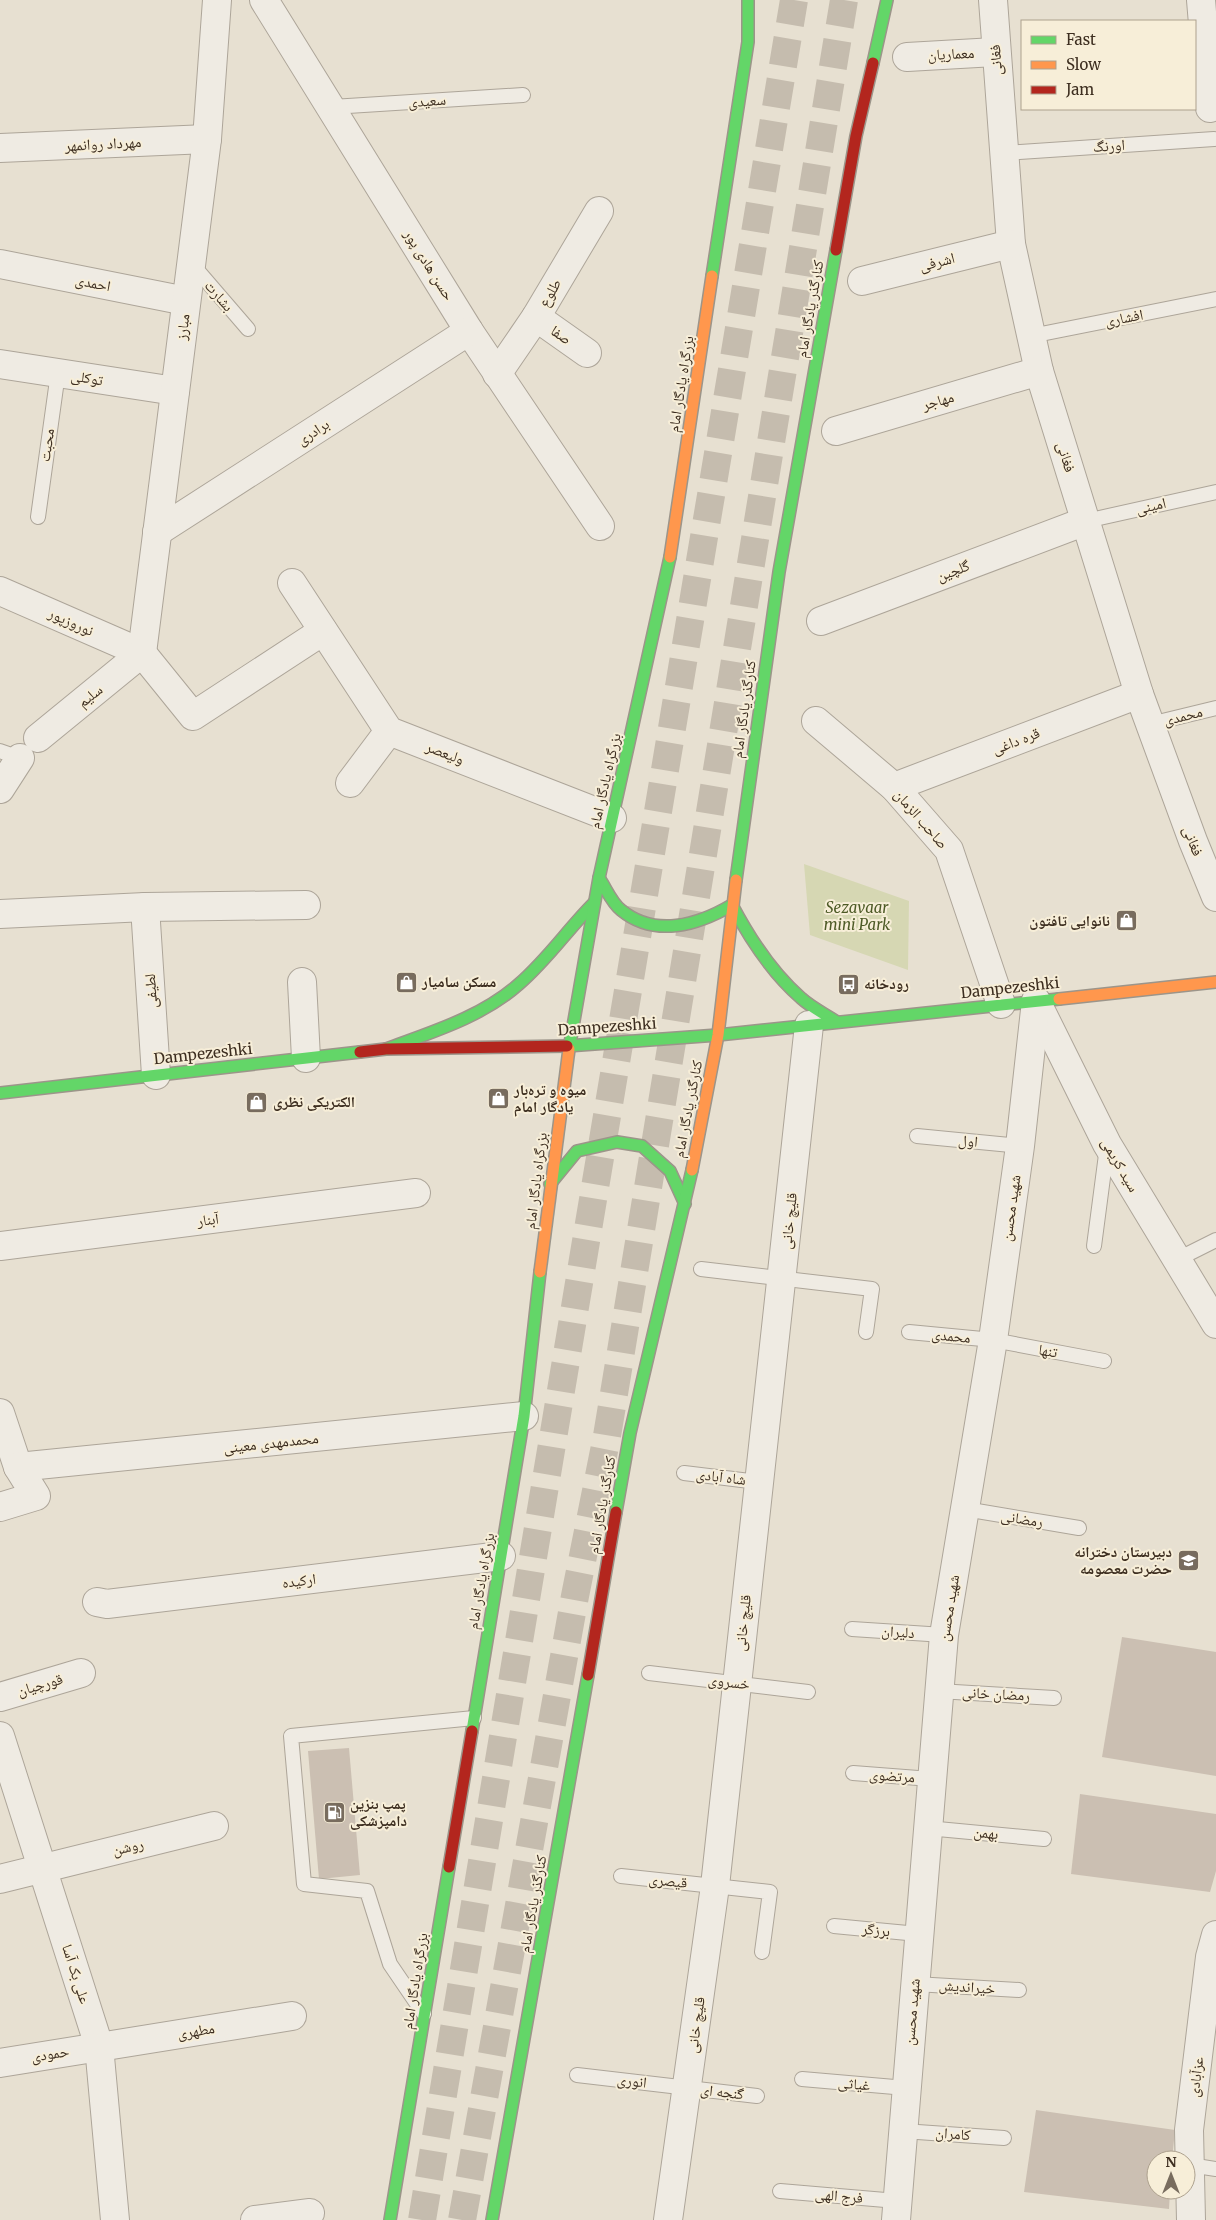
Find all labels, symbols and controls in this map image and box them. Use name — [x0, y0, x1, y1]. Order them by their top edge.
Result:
legend — [1021, 20, 1196, 110]
text: Fast — [1066, 30, 1096, 49]
street label: معماریان — [927, 43, 975, 65]
street label: فغانی — [985, 44, 1007, 76]
text: Slow — [1066, 55, 1101, 74]
text: Jam — [1065, 80, 1094, 99]
street label: سعیدی — [407, 90, 447, 112]
street label: مهرداد روانمهر — [63, 132, 142, 155]
street label: اورنگ — [1092, 135, 1126, 156]
street label: حسن هادی پور — [399, 225, 459, 305]
street label: اشرفی — [917, 248, 957, 276]
street label: کنارگذر یادگار امام — [792, 259, 828, 359]
street label: احمدی — [74, 270, 112, 296]
street label: طلوع — [534, 275, 566, 311]
street label: بشارت — [201, 276, 238, 315]
street label: افشاری — [1103, 304, 1145, 332]
street label: مبارز — [171, 312, 194, 342]
street label: صفا — [547, 321, 575, 349]
street label: بزرگراه یادگار امام — [663, 334, 699, 434]
street label: توکلی — [69, 366, 105, 391]
street label: مهاجر — [919, 387, 956, 414]
street label: برادری — [293, 414, 333, 450]
street label: محبت — [35, 427, 58, 463]
street label: فغانی — [1052, 439, 1080, 475]
street label: امینی — [1134, 493, 1168, 519]
street label: گلچین — [934, 555, 973, 586]
street label: نوروزپور — [45, 603, 97, 640]
street label: کنارگذر یادگار امام — [727, 659, 761, 759]
street label: سلیم — [73, 680, 107, 712]
street label: محمدی — [1161, 701, 1205, 730]
street label: قره داغی — [989, 723, 1043, 759]
street label: بزرگراه یادگار امام — [584, 731, 626, 831]
street label: ولیعصر — [422, 736, 467, 768]
street label: صاحب الزمان — [889, 785, 953, 853]
street label: فغانی — [1178, 823, 1208, 859]
park label: Sezavaar mini Park — [824, 898, 891, 934]
shop icon: نانوایی تافتون — [1114, 909, 1138, 933]
place label: نانوایی تافتون — [1029, 911, 1110, 930]
shop icon: مسکن سامیار — [394, 970, 418, 994]
place label: مسکن سامیار — [421, 972, 496, 991]
bus stop icon: رودخانه — [836, 972, 860, 996]
street label: لطیفی — [140, 973, 162, 1009]
street label: Dampezeshki — [960, 973, 1060, 1002]
place label: رودخانه — [864, 974, 909, 993]
street label: Dampezeshki — [557, 1014, 657, 1039]
street label: Dampezeshki — [153, 1039, 253, 1068]
street label: کنارگذر یادگار امام — [669, 1059, 707, 1159]
place label: میوه و تره‌بار یادگار امام — [513, 1080, 586, 1117]
shop icon: میوه و تره‌بار یادگار امام — [486, 1087, 510, 1111]
shop icon: الکتریکی نظری — [245, 1090, 269, 1114]
place label: الکتریکی نظری — [273, 1092, 355, 1111]
street label: اول — [957, 1130, 979, 1152]
street label: بزرگراه یادگار امام — [520, 1131, 552, 1231]
street label: سید کریمی — [1096, 1134, 1144, 1196]
street label: شهید محسن — [996, 1173, 1026, 1243]
street label: قلیچ خانی — [776, 1192, 802, 1250]
street label: آبنار — [195, 1209, 221, 1230]
street label: محمدی — [930, 1324, 972, 1348]
street label: تنها — [1037, 1339, 1060, 1362]
street label: محمدمهدی معینی — [222, 1428, 320, 1458]
street label: کنارگذر یادگار امام — [584, 1455, 620, 1555]
street label: شاه آبادی — [695, 1464, 747, 1490]
street label: رمضانی — [999, 1506, 1045, 1532]
street label: بزرگراه یادگار امام — [463, 1531, 499, 1631]
place label: دبیرستان دخترانه حضرت معصومه — [1074, 1542, 1172, 1578]
school or university icon: دبیرستان دخترانه حضرت معصومه — [1176, 1549, 1200, 1573]
street label: ارکیده — [281, 1569, 317, 1592]
street label: شهید محسن — [934, 1573, 964, 1643]
street label: قلیچ خانی — [730, 1594, 756, 1652]
street label: دلیران — [881, 1621, 915, 1643]
street label: قورچیان — [15, 1669, 65, 1701]
street label: خسروی — [707, 1670, 751, 1695]
street label: رمضان خانی — [961, 1682, 1031, 1706]
street label: مرتضوی — [868, 1764, 916, 1788]
place label: پمپ بنزین دامپزشکی — [350, 1794, 407, 1830]
fuel station icon: پمپ بنزین دامپزشکی — [322, 1801, 346, 1825]
street label: بهمن — [973, 1822, 999, 1844]
street label: روشن — [110, 1834, 146, 1860]
street label: کنارگذر یادگار امام — [515, 1854, 551, 1954]
street label: قیصری — [648, 1869, 688, 1893]
street label: برزگر — [860, 1918, 891, 1940]
street label: بزرگراه یادگار امام — [397, 1931, 433, 2031]
street label: علی بک آسا — [57, 1942, 95, 2007]
street label: خیراندیش — [938, 1975, 996, 1999]
street label: شهید محسن — [899, 1978, 925, 2046]
street label: قلیچ خانی — [682, 1996, 710, 2054]
street label: مطهری — [176, 2018, 216, 2044]
street label: حمودی — [30, 2041, 71, 2067]
street label: عزآبادی — [1184, 2055, 1208, 2098]
street label: انوری — [616, 2069, 648, 2093]
street label: غیاثی — [837, 2073, 871, 2095]
street label: گنجه ای — [699, 2079, 745, 2105]
street label: کامران — [935, 2123, 971, 2145]
north arrow — [1146, 2150, 1196, 2200]
text: N — [1165, 2153, 1177, 2171]
street label: فرج الهی — [814, 2184, 864, 2208]

